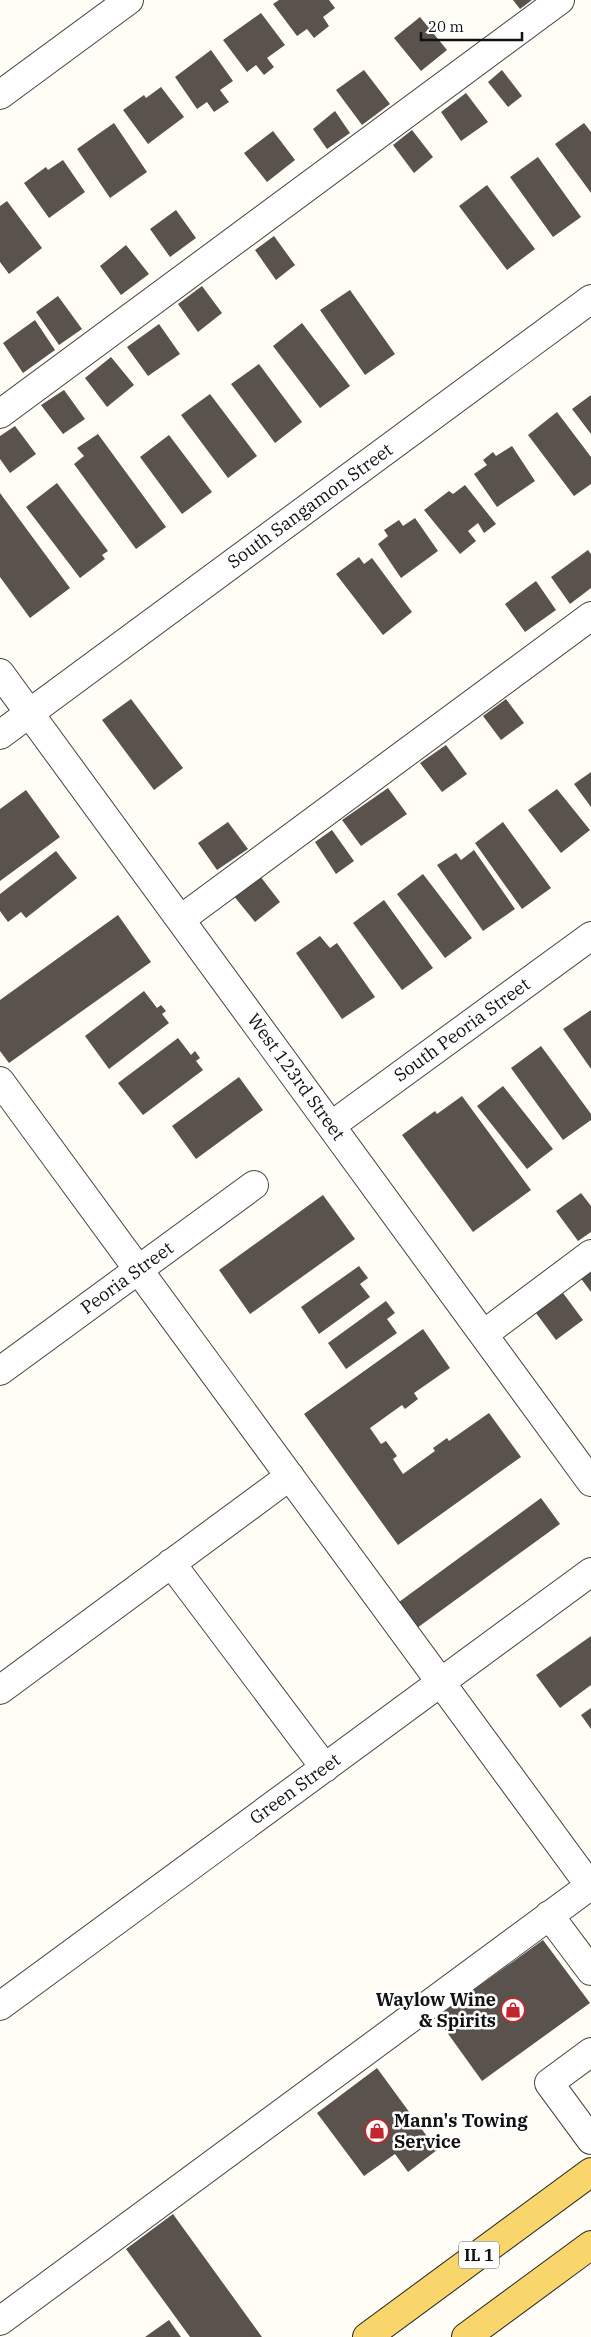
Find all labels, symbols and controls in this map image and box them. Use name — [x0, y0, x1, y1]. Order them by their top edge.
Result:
scale bar — [421, 10, 522, 42]
text: 20 m — [428, 17, 464, 36]
street label: South Sangamon Street — [223, 438, 397, 573]
street label: South Peoria Street — [389, 973, 534, 1087]
street label: West 123rd Street — [243, 1009, 350, 1145]
street label: Peoria Street — [76, 1236, 178, 1319]
street label: Green Street — [245, 1748, 345, 1829]
place label: Waylow Wine & Spirits — [376, 1988, 496, 2032]
shop icon: Waylow Wine & Spirits — [500, 1997, 526, 2023]
place label: Mann's Towing Service — [394, 2109, 528, 2153]
shop icon: Mann's Towing Service — [364, 2118, 390, 2144]
road number: IL 1 — [459, 2242, 499, 2268]

